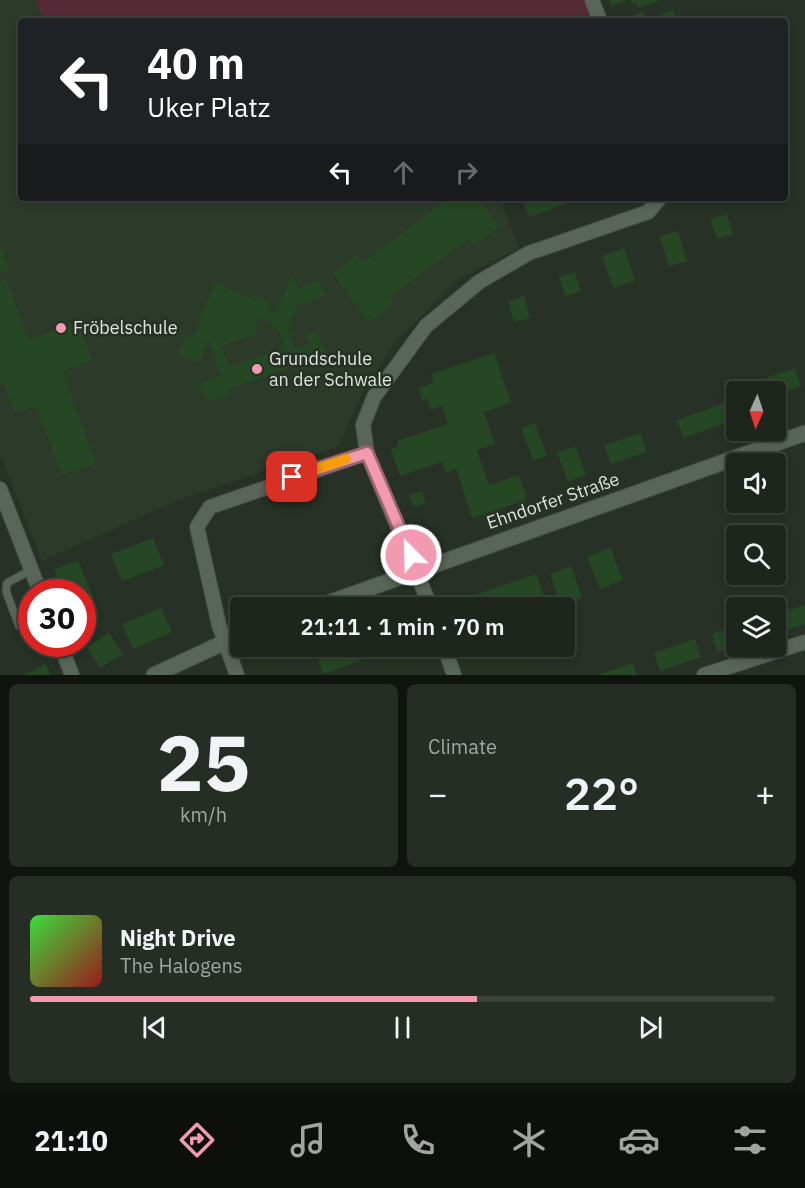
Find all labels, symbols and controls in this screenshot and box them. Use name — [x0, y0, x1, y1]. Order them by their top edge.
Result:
text: 40 m — [147, 36, 245, 91]
icon: left — [48, 42, 126, 120]
text: Uker Platz — [147, 89, 270, 124]
icon: left — [324, 156, 357, 189]
icon: ahead — [387, 156, 420, 189]
icon: right — [450, 156, 483, 189]
place label: Fröbelschule — [73, 316, 178, 339]
marker: Fröbelschule — [54, 321, 68, 335]
place label: Grundschule an der Schwale — [269, 347, 392, 391]
marker: Grundschule an der Schwale — [250, 362, 264, 376]
north arrow — [726, 381, 786, 441]
map controls — [726, 381, 786, 657]
pin — [266, 451, 317, 502]
button: sound — [726, 453, 786, 513]
icon: arrive — [275, 460, 308, 493]
street label: Ehndorfer Straße — [483, 467, 622, 534]
position arrow — [379, 523, 443, 587]
button: search — [726, 525, 786, 585]
speed limit sign: 30 — [18, 579, 96, 657]
button: layers — [726, 597, 786, 657]
text: 21:11 · 1 min · 70 m — [301, 612, 505, 641]
text: 25 — [157, 711, 250, 812]
text: Climate — [428, 733, 497, 760]
text: 22° — [564, 764, 639, 822]
text: − — [428, 772, 448, 815]
text: + — [755, 772, 775, 815]
text: km/h — [180, 801, 227, 828]
text: Night Drive — [120, 923, 236, 952]
text: The Halogens — [120, 952, 242, 979]
icon: previous — [138, 1011, 171, 1044]
icon: pause — [386, 1011, 419, 1044]
icon: next — [634, 1011, 667, 1044]
icon: directions — [176, 1119, 218, 1161]
icon: music — [287, 1119, 329, 1161]
icon: phone — [397, 1119, 439, 1161]
icon: climate — [508, 1119, 550, 1161]
icon: car — [618, 1119, 660, 1161]
icon: filters — [729, 1119, 771, 1161]
text: 21:10 — [34, 1123, 108, 1158]

